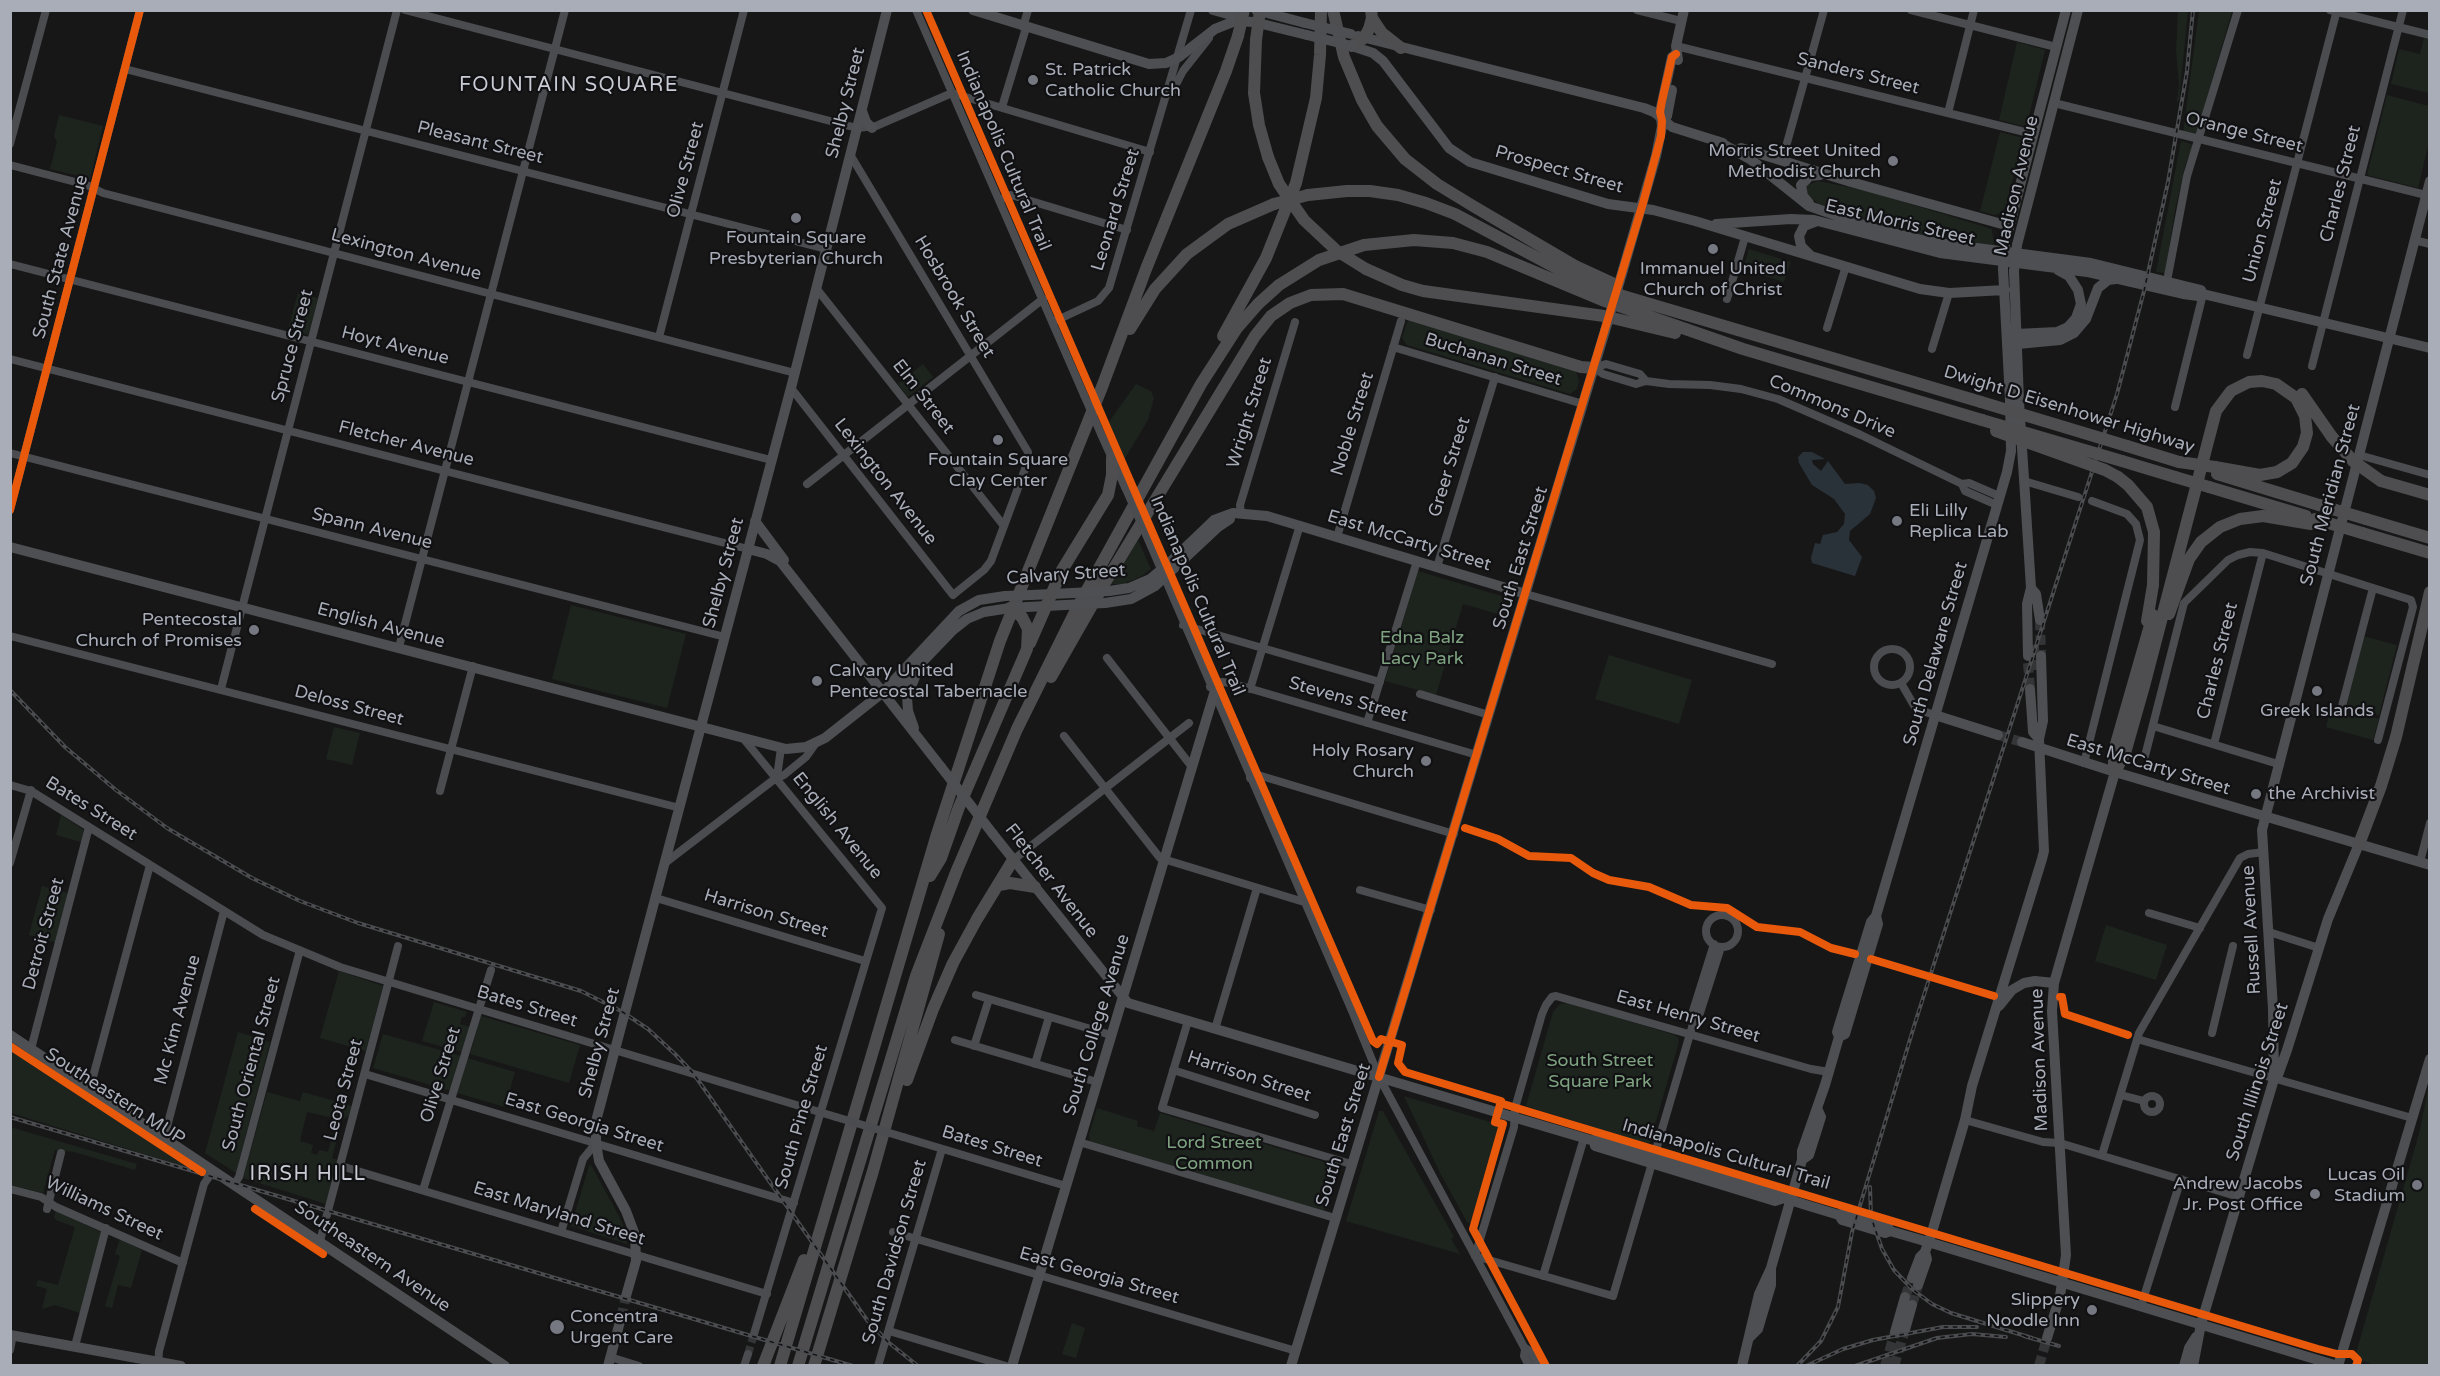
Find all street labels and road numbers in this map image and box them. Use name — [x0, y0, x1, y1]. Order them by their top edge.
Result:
street label: Shelby Street — [822, 45, 870, 161]
street label: Indianapolis Cultural Trail — [951, 48, 1055, 254]
street label: Sanders Street — [1795, 48, 1921, 100]
street label: Orange Street — [2183, 108, 2305, 158]
street label: Madison Avenue — [1990, 114, 2044, 258]
street label: Pleasant Street — [415, 117, 545, 169]
street label: Olive Street — [663, 119, 709, 221]
street label: Charles Street — [2316, 123, 2366, 245]
street label: Prospect Street — [1492, 141, 1626, 199]
street label: Leonard Street — [1087, 146, 1145, 274]
street label: South State Avenue — [29, 173, 93, 341]
street label: Union Street — [2239, 177, 2287, 285]
street label: East Morris Street — [1823, 195, 1977, 251]
street label: Lexington Avenue — [328, 225, 484, 285]
street label: Hosbrook Street — [909, 232, 999, 362]
street label: Spruce Street — [268, 287, 318, 405]
street label: Hoyt Avenue — [339, 322, 451, 370]
street label: Buchanan Street — [1422, 329, 1564, 391]
street label: Elm Street — [887, 355, 959, 439]
street label: Wright Street — [1223, 355, 1277, 471]
street label: Dwight D Eisenhower Highway — [1941, 361, 2197, 459]
street label: Noble Street — [1327, 370, 1379, 478]
street label: Commons Drive — [1765, 371, 1899, 443]
street label: South Meridian Street — [2296, 402, 2366, 588]
street label: Lexington Avenue — [829, 414, 941, 550]
street label: Greer Street — [1425, 414, 1475, 520]
street label: Fletcher Avenue — [336, 417, 476, 471]
street label: South East Street — [1489, 484, 1553, 632]
street label: Indianapolis Cultural Trail — [1145, 493, 1249, 699]
street label: Spann Avenue — [309, 504, 435, 554]
street label: East McCarty Street — [1324, 506, 1494, 576]
street label: Shelby Street — [699, 515, 749, 631]
street label: South Delaware Street — [1899, 559, 1973, 749]
street label: Calvary Street — [1006, 560, 1126, 590]
street label: English Avenue — [315, 599, 447, 653]
street label: Charles Street — [2193, 600, 2243, 722]
street label: Stevens Street — [1286, 673, 1410, 727]
street label: Deloss Street — [292, 681, 406, 731]
street label: East McCarty Street — [2063, 730, 2233, 800]
street label: English Avenue — [787, 768, 887, 884]
street label: Bates Street — [41, 772, 141, 846]
street label: Fletcher Avenue — [1000, 820, 1102, 942]
street label: Russell Avenue — [2238, 865, 2266, 995]
street label: Detroit Street — [19, 876, 69, 992]
street label: Harrison Street — [701, 885, 831, 943]
street label: South College Avenue — [1059, 932, 1135, 1118]
street label: Mc Kim Avenue — [150, 953, 206, 1087]
street label: South Oriental Street — [218, 974, 286, 1154]
street label: Bates Street — [474, 981, 580, 1033]
street label: Shelby Street — [575, 985, 625, 1101]
street label: East Henry Street — [1614, 986, 1762, 1048]
street label: Madison Avenue — [2027, 988, 2053, 1132]
street label: South Illinois Street — [2222, 1000, 2294, 1164]
street label: Olive Street — [416, 1024, 466, 1126]
street label: Leota Street — [320, 1037, 368, 1143]
street label: South Pine Street — [771, 1042, 833, 1192]
street label: Southeastern MUP — [41, 1044, 189, 1150]
street label: Harrison Street — [1184, 1047, 1314, 1107]
street label: South East Street — [1312, 1061, 1376, 1209]
street label: East Georgia Street — [502, 1089, 666, 1157]
street label: Indianapolis Cultural Trail — [1620, 1115, 1832, 1195]
street label: Bates Street — [939, 1121, 1045, 1173]
street label: South Davidson Street — [858, 1157, 932, 1347]
street label: Williams Street — [42, 1172, 166, 1246]
street label: East Maryland Street — [470, 1178, 648, 1250]
street label: Southeastern Avenue — [290, 1197, 454, 1317]
street label: East Georgia Street — [1017, 1243, 1181, 1309]

